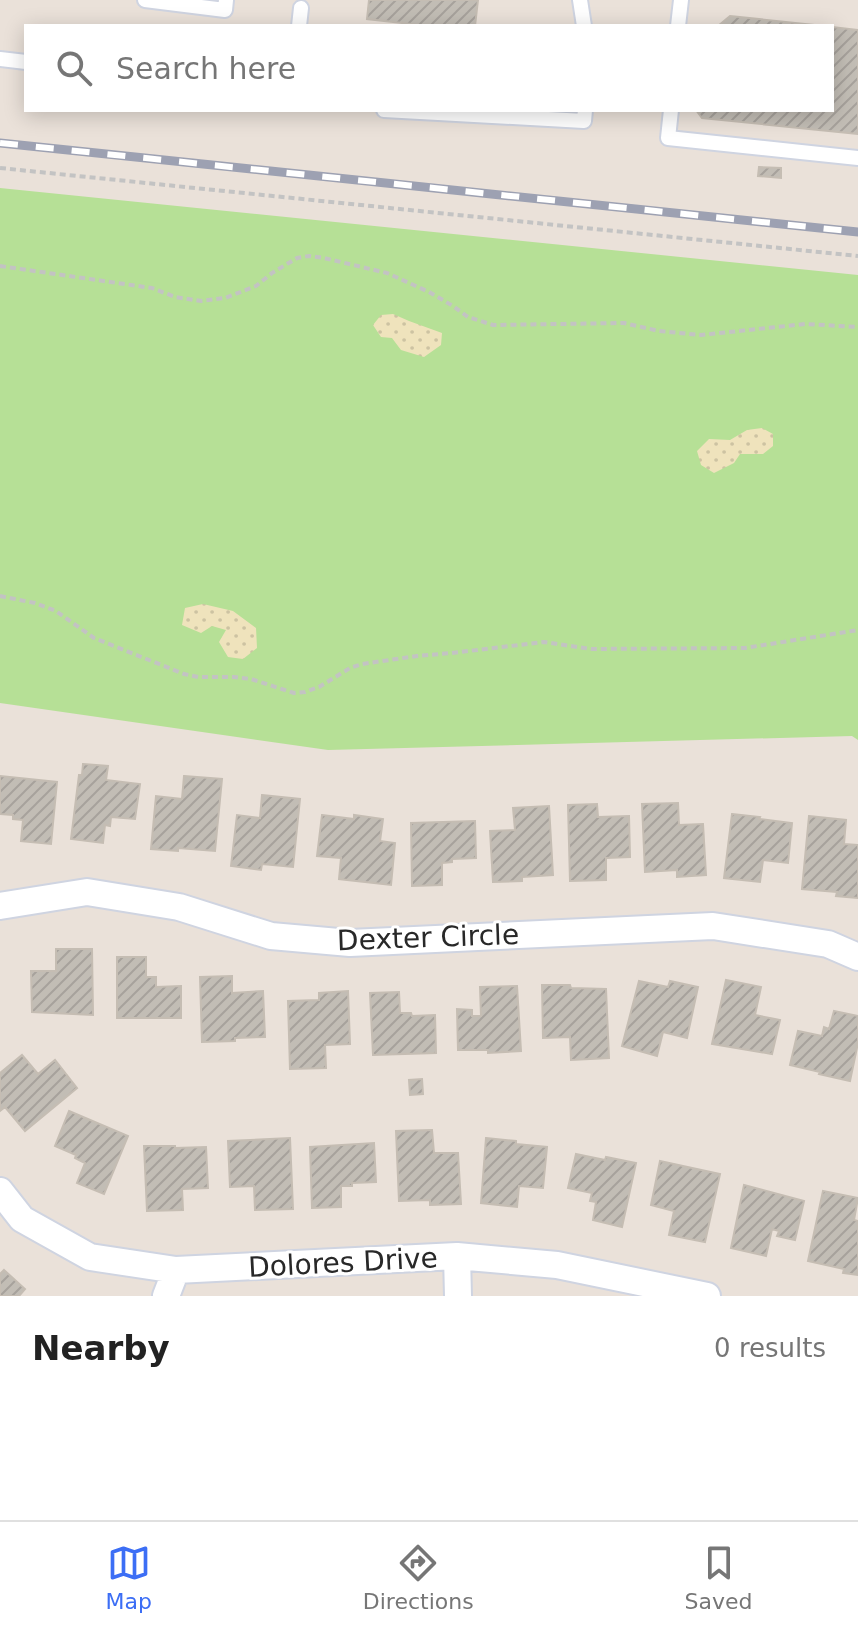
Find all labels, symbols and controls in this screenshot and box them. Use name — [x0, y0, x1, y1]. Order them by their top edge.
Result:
search box — [24, 24, 834, 112]
icon: search — [52, 46, 96, 90]
text: Search here — [116, 51, 296, 86]
street label: Dexter Circle — [336, 918, 520, 957]
street label: Dolores Drive — [247, 1241, 439, 1284]
text: Nearby — [32, 1328, 170, 1368]
text: 0 results — [714, 1333, 826, 1363]
tab: Map — [105, 1541, 152, 1614]
tab: Directions — [363, 1541, 474, 1614]
tab: Saved — [685, 1541, 753, 1614]

